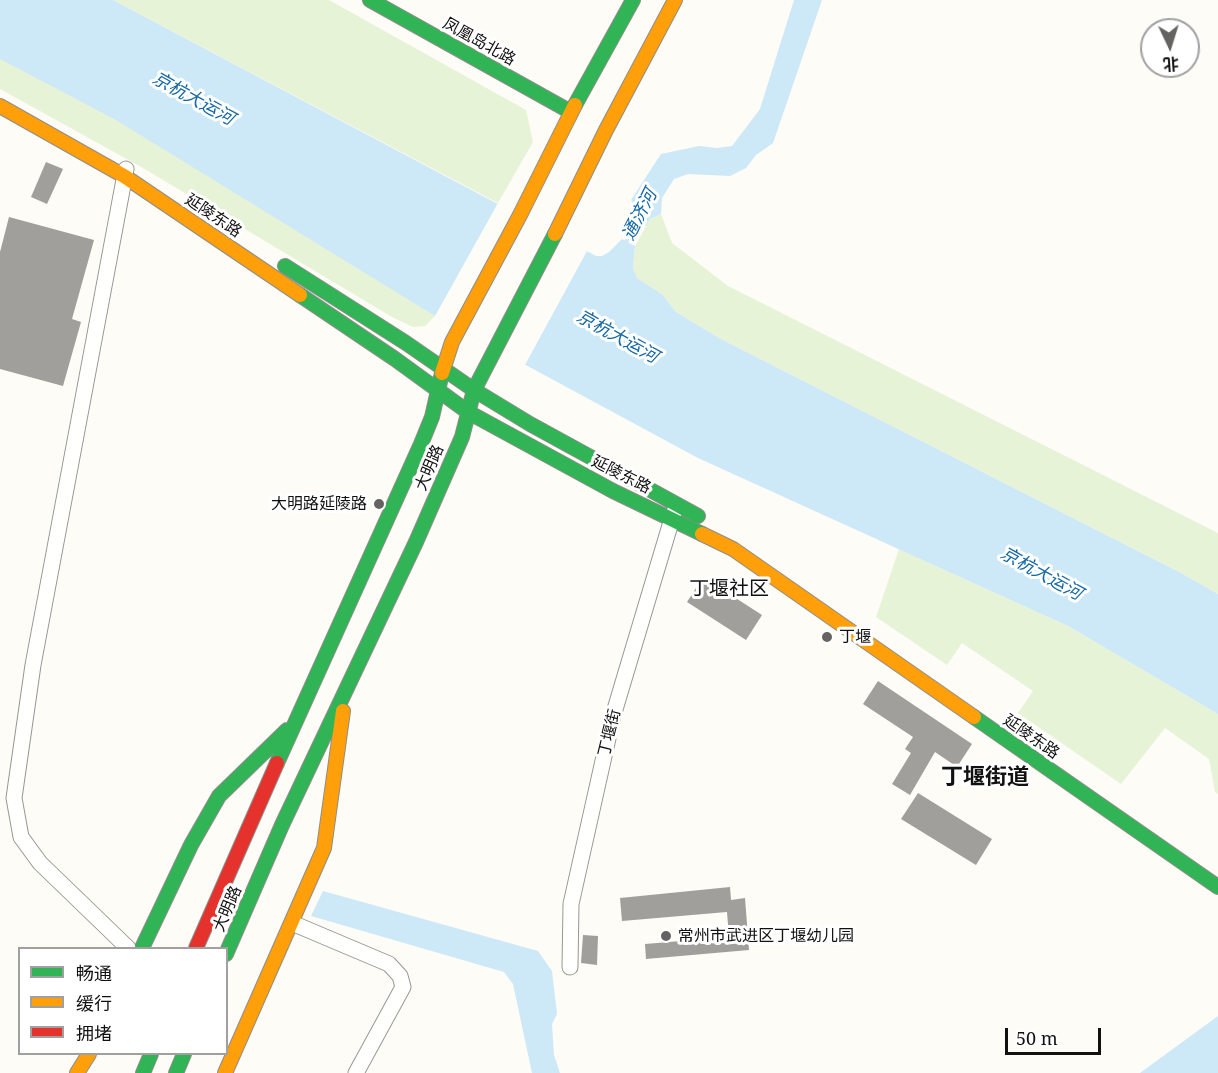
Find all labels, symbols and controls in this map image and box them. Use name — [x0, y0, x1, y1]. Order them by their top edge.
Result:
street label: 凤凰岛北路 — [439, 14, 519, 70]
north arrow — [1140, 18, 1200, 78]
text: 北 — [1162, 52, 1180, 75]
water label: 京杭大运河 — [148, 68, 238, 130]
water label: 通济河 — [618, 186, 662, 244]
street label: 延陵东路 — [181, 190, 245, 242]
water label: 京杭大运河 — [572, 306, 662, 368]
street label: 大明路 — [412, 442, 448, 494]
street label: 延陵东路 — [588, 452, 654, 498]
place label: 大明路延陵路 — [271, 494, 367, 514]
marker: 大明路延陵路 — [372, 497, 386, 511]
water label: 京杭大运河 — [996, 543, 1086, 605]
district label: 丁堰社区 — [689, 577, 769, 601]
place label: 丁堰 — [839, 627, 871, 647]
marker: 丁堰 — [820, 630, 834, 644]
street label: 丁堰街 — [595, 707, 625, 759]
street label: 延陵东路 — [999, 711, 1063, 763]
district label: 丁堰街道 — [941, 765, 1029, 791]
street label: 大明路 — [210, 883, 246, 935]
place label: 常州市武进区丁堰幼儿园 — [678, 926, 854, 946]
marker: 常州市武进区丁堰幼儿园 — [659, 929, 673, 943]
legend — [18, 947, 228, 1055]
text: 畅通 — [76, 961, 112, 985]
text: 缓行 — [76, 991, 112, 1015]
scale bar — [1008, 1016, 1104, 1054]
text: 拥堵 — [76, 1021, 112, 1045]
text: 50 m — [1016, 1026, 1058, 1050]

